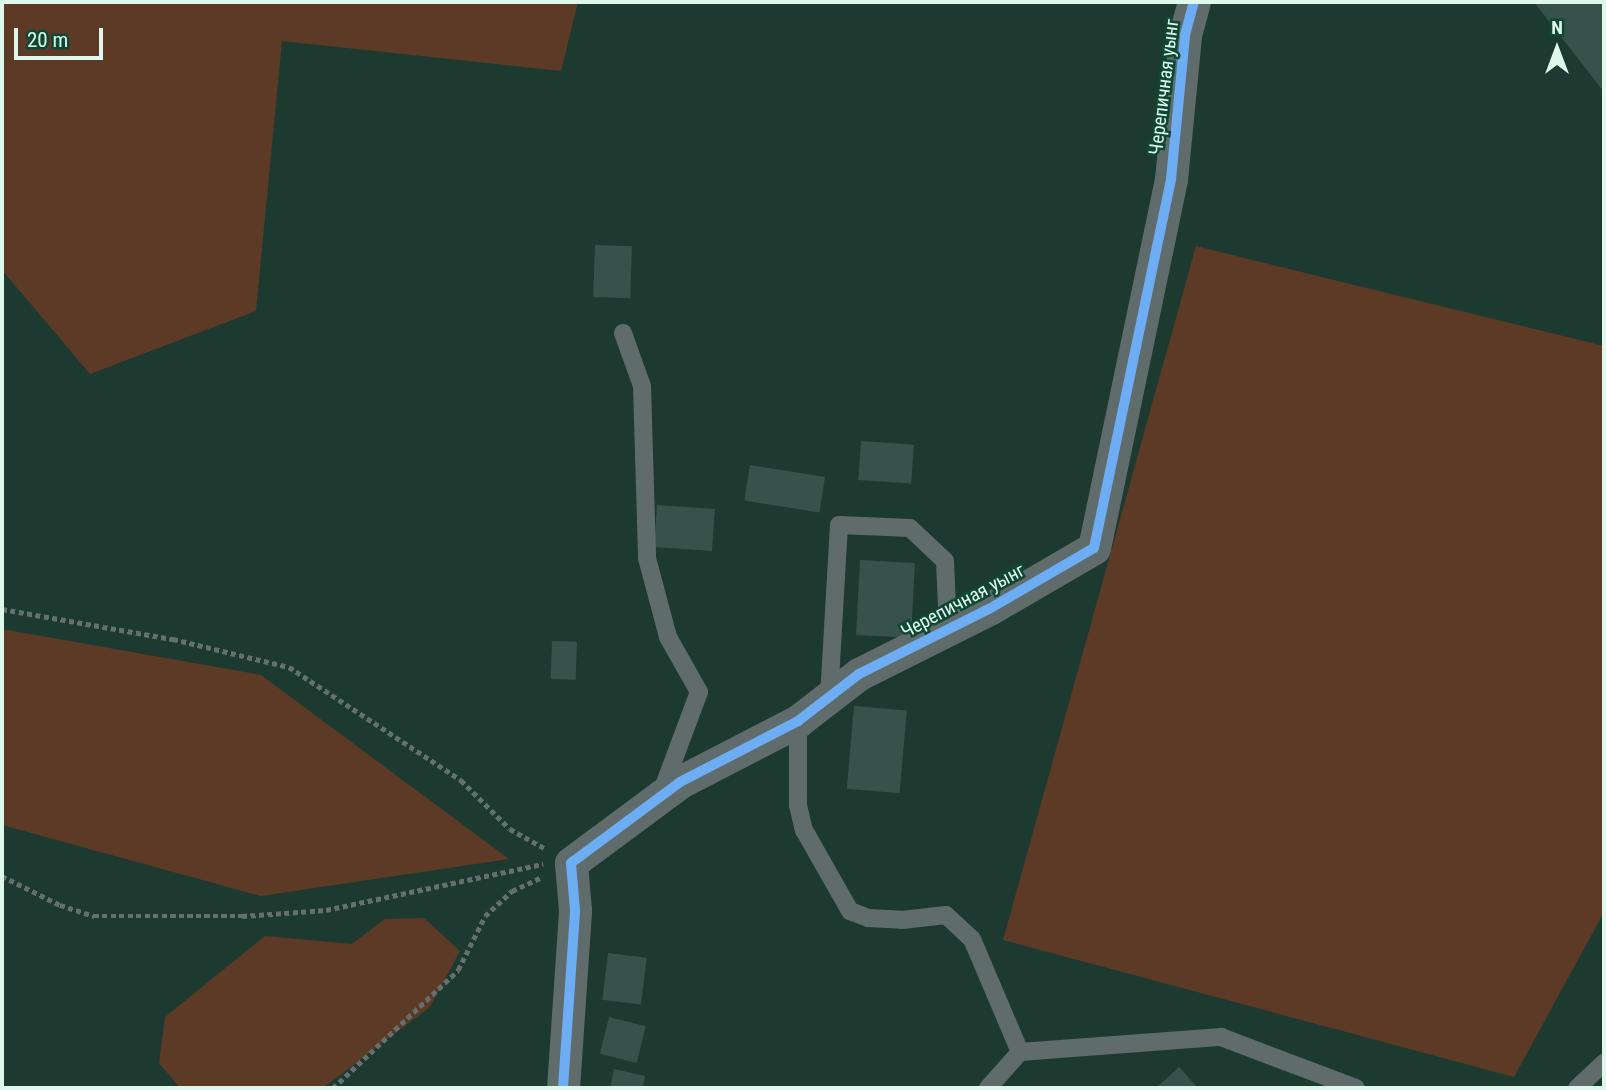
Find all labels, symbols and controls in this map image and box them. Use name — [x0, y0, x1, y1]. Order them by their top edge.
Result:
scale bar — [18, 14, 107, 58]
north arrow — [1522, 14, 1592, 84]
text: N — [1551, 16, 1563, 39]
street label: Черепичная уынг — [1144, 18, 1184, 156]
text: 20 m — [27, 28, 68, 52]
street label: Черепичная уынг — [897, 559, 1029, 643]

